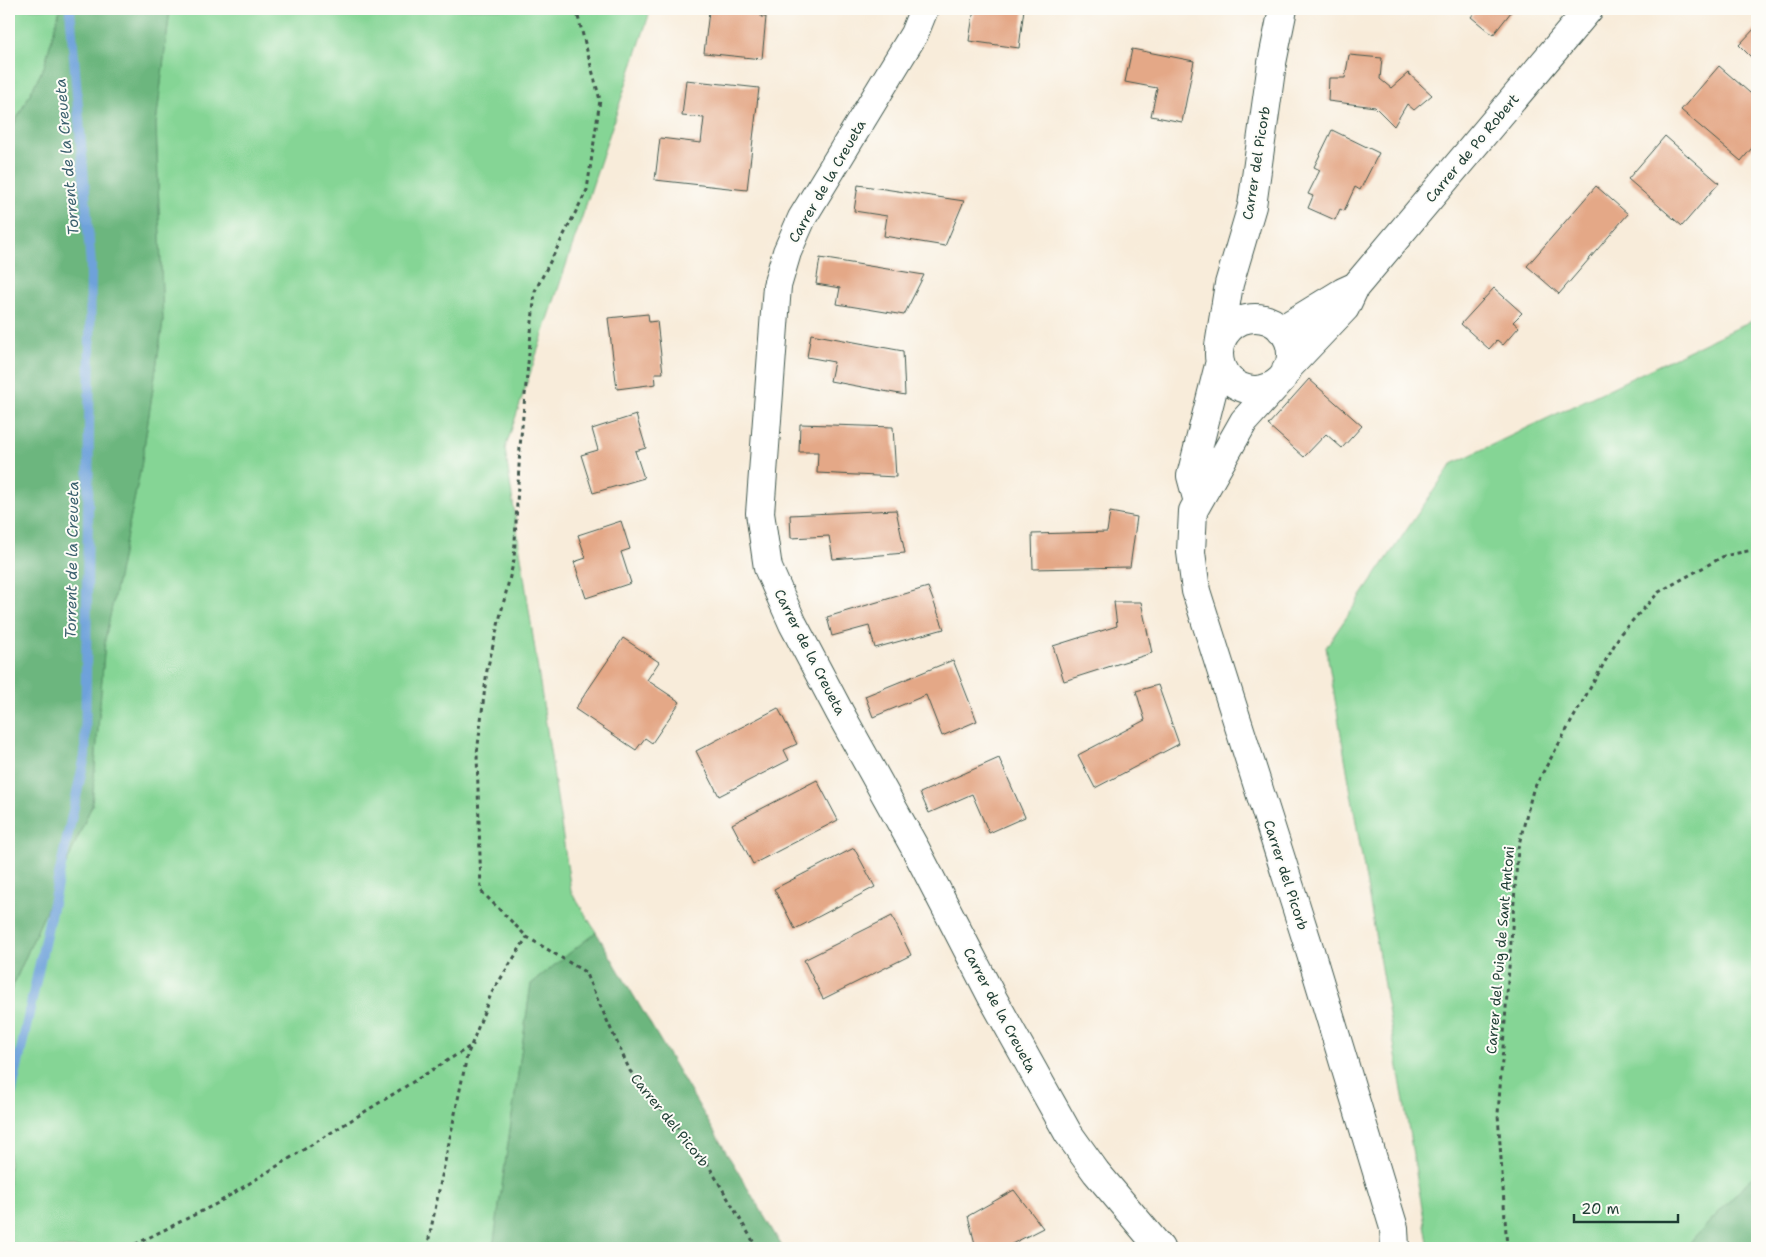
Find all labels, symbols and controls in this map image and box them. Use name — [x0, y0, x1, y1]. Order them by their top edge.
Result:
water label: Torrent de la Creueta — [50, 78, 84, 236]
street label: Carrer de Po Robert — [1421, 90, 1523, 206]
street label: Carrer del Picorb — [1238, 105, 1274, 221]
street label: Carrer de la Creueta — [784, 116, 870, 246]
water label: Torrent de la Creueta — [61, 481, 83, 639]
street label: Carrer de la Creueta — [770, 586, 850, 718]
street label: Carrer del Picorb — [1260, 818, 1312, 932]
street label: Carrer del Puig de Sant Antoni — [1482, 845, 1518, 1055]
street label: Carrer de la Creueta — [959, 944, 1041, 1076]
street label: Carrer del Picorb — [627, 1070, 713, 1170]
scale bar — [1574, 1192, 1677, 1224]
text: 20 m — [1581, 1199, 1620, 1219]

